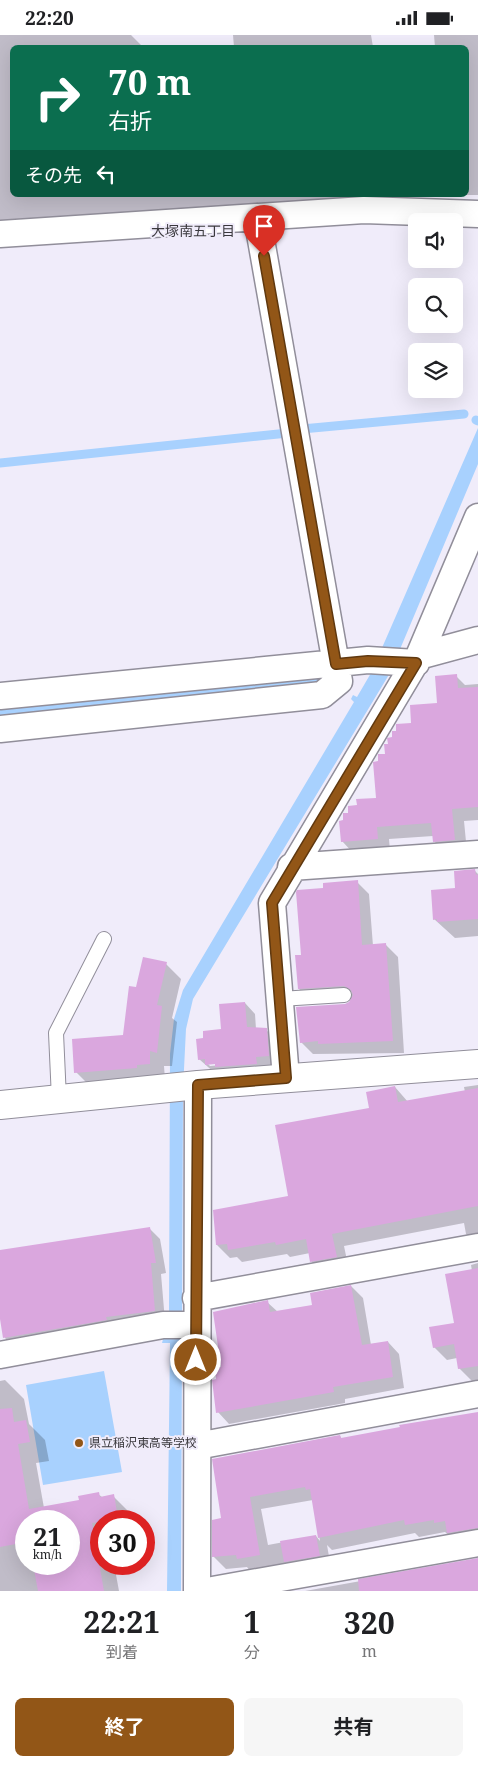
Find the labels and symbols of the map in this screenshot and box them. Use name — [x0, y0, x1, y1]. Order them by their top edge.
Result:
pin — [243, 205, 285, 256]
district label: 大塚南五丁目 — [151, 221, 235, 240]
position arrow — [169, 1333, 221, 1385]
place label: 県立稲沢東高等学校 — [89, 1434, 197, 1451]
marker: 県立稲沢東高等学校 — [73, 1437, 85, 1449]
speed limit sign: 30 — [90, 1510, 155, 1575]

